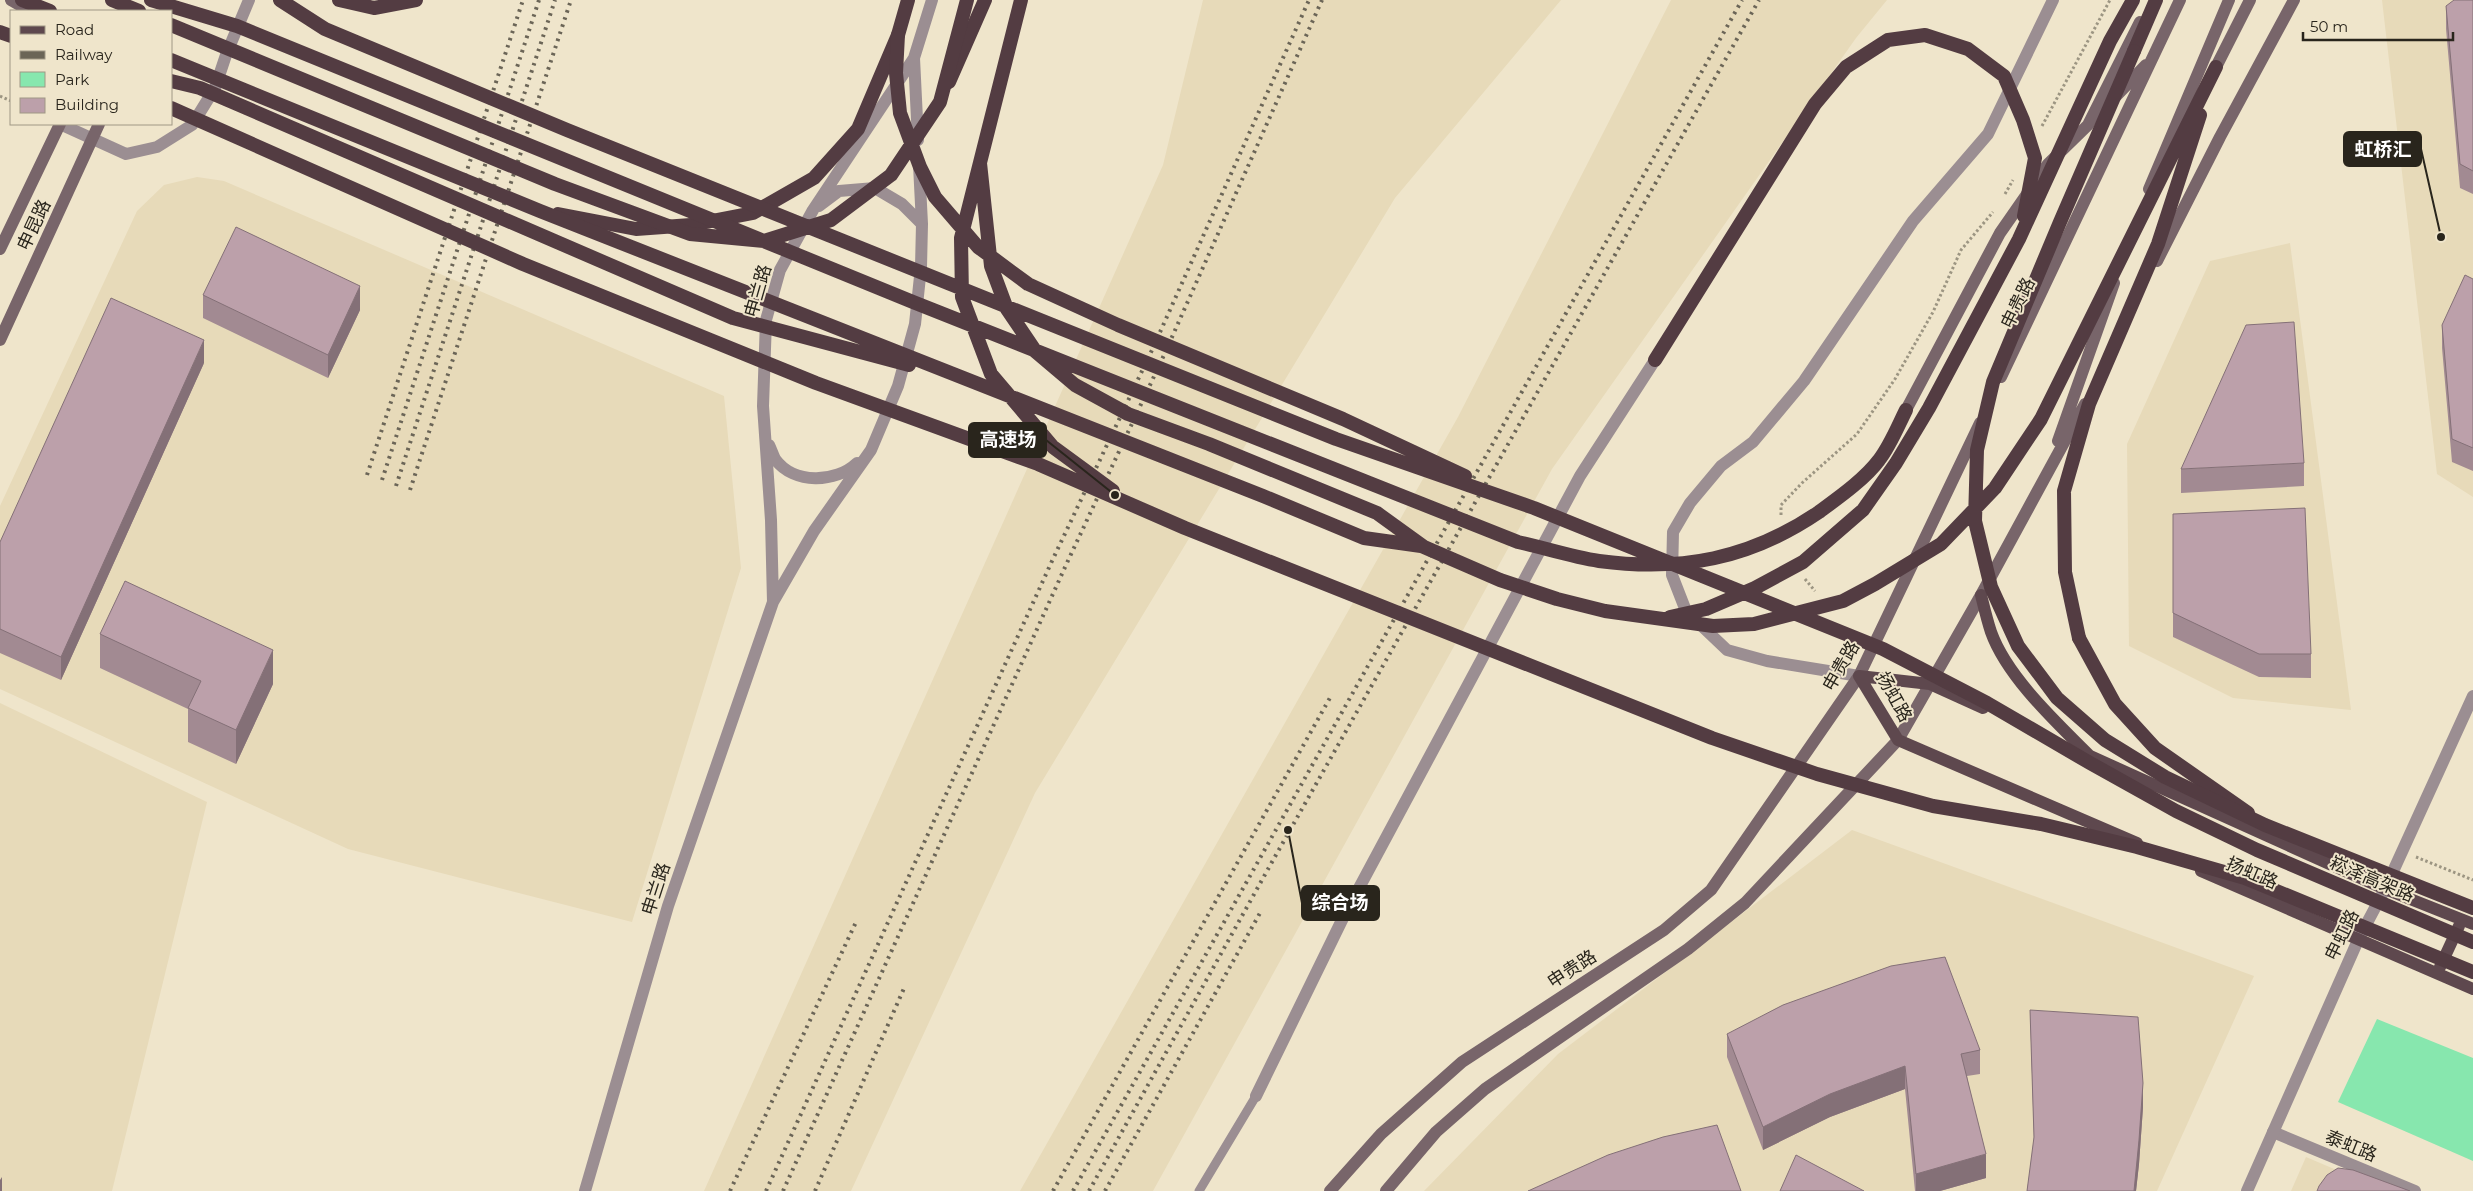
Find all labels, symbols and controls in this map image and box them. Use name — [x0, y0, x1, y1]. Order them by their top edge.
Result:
legend — [10, 10, 172, 125]
scale bar — [2303, 10, 2453, 42]
text: 50 m — [2310, 17, 2348, 36]
text: Road — [55, 20, 94, 39]
text: Railway — [55, 45, 113, 64]
text: Park — [55, 70, 89, 89]
text: Building — [55, 95, 119, 114]
callout: 虹桥汇 — [2344, 132, 2421, 166]
text: 虹桥汇 — [2354, 138, 2412, 161]
street label: 申昆路 — [13, 196, 55, 254]
street label: 申兰路 — [740, 262, 776, 320]
street label: 申贵路 — [1996, 274, 2040, 332]
callout: 高速场 — [969, 423, 1046, 457]
text: 高速场 — [979, 428, 1037, 451]
street label: 申贵路 — [1818, 637, 1864, 695]
street label: 扬虹路 — [1871, 668, 1917, 726]
street label: 崧泽高架路 — [2326, 851, 2418, 907]
street label: 扬虹路 — [2223, 852, 2281, 894]
street label: 申兰路 — [637, 860, 675, 918]
callout: 综合场 — [1302, 886, 1379, 920]
text: 综合场 — [1311, 891, 1369, 914]
street label: 申虹路 — [2320, 906, 2364, 964]
street label: 申贵路 — [1543, 945, 1601, 993]
street label: 泰虹路 — [2322, 1126, 2380, 1166]

